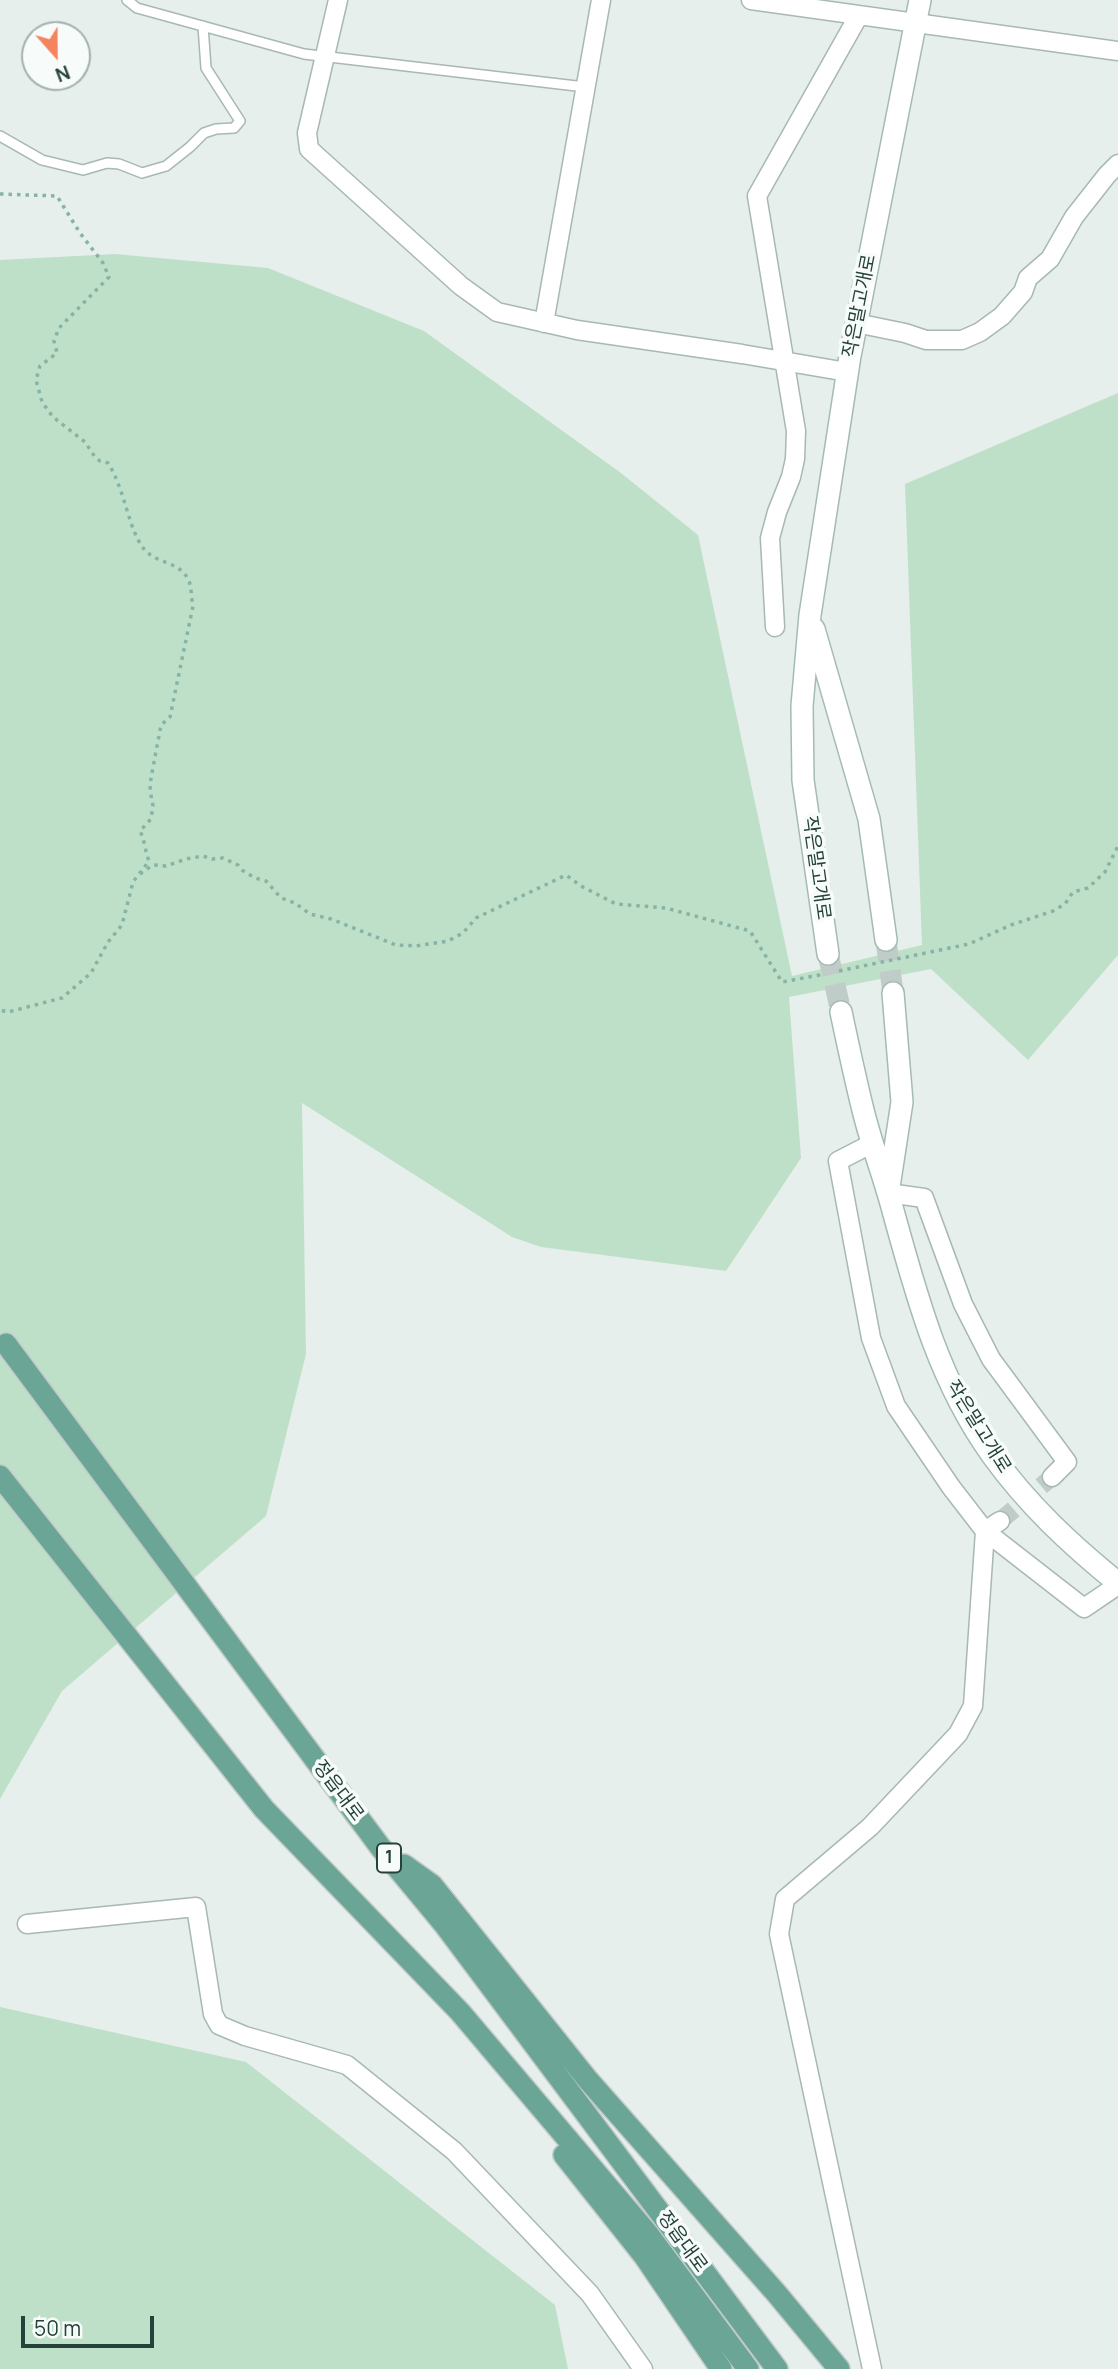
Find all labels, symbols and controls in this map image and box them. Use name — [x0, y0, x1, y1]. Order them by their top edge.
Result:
north arrow — [21, 21, 91, 91]
text: N — [52, 59, 74, 88]
street label: 작은말고개로 — [839, 252, 881, 360]
street label: 작은말고개로 — [797, 814, 835, 922]
street label: 작은말고개로 — [941, 1376, 1015, 1478]
street label: 정읍대로 — [308, 1756, 368, 1826]
road number: 1 — [377, 1844, 401, 1872]
street label: 정읍대로 — [652, 2207, 712, 2277]
scale bar — [24, 2302, 158, 2346]
text: 50 m — [34, 2314, 81, 2342]

